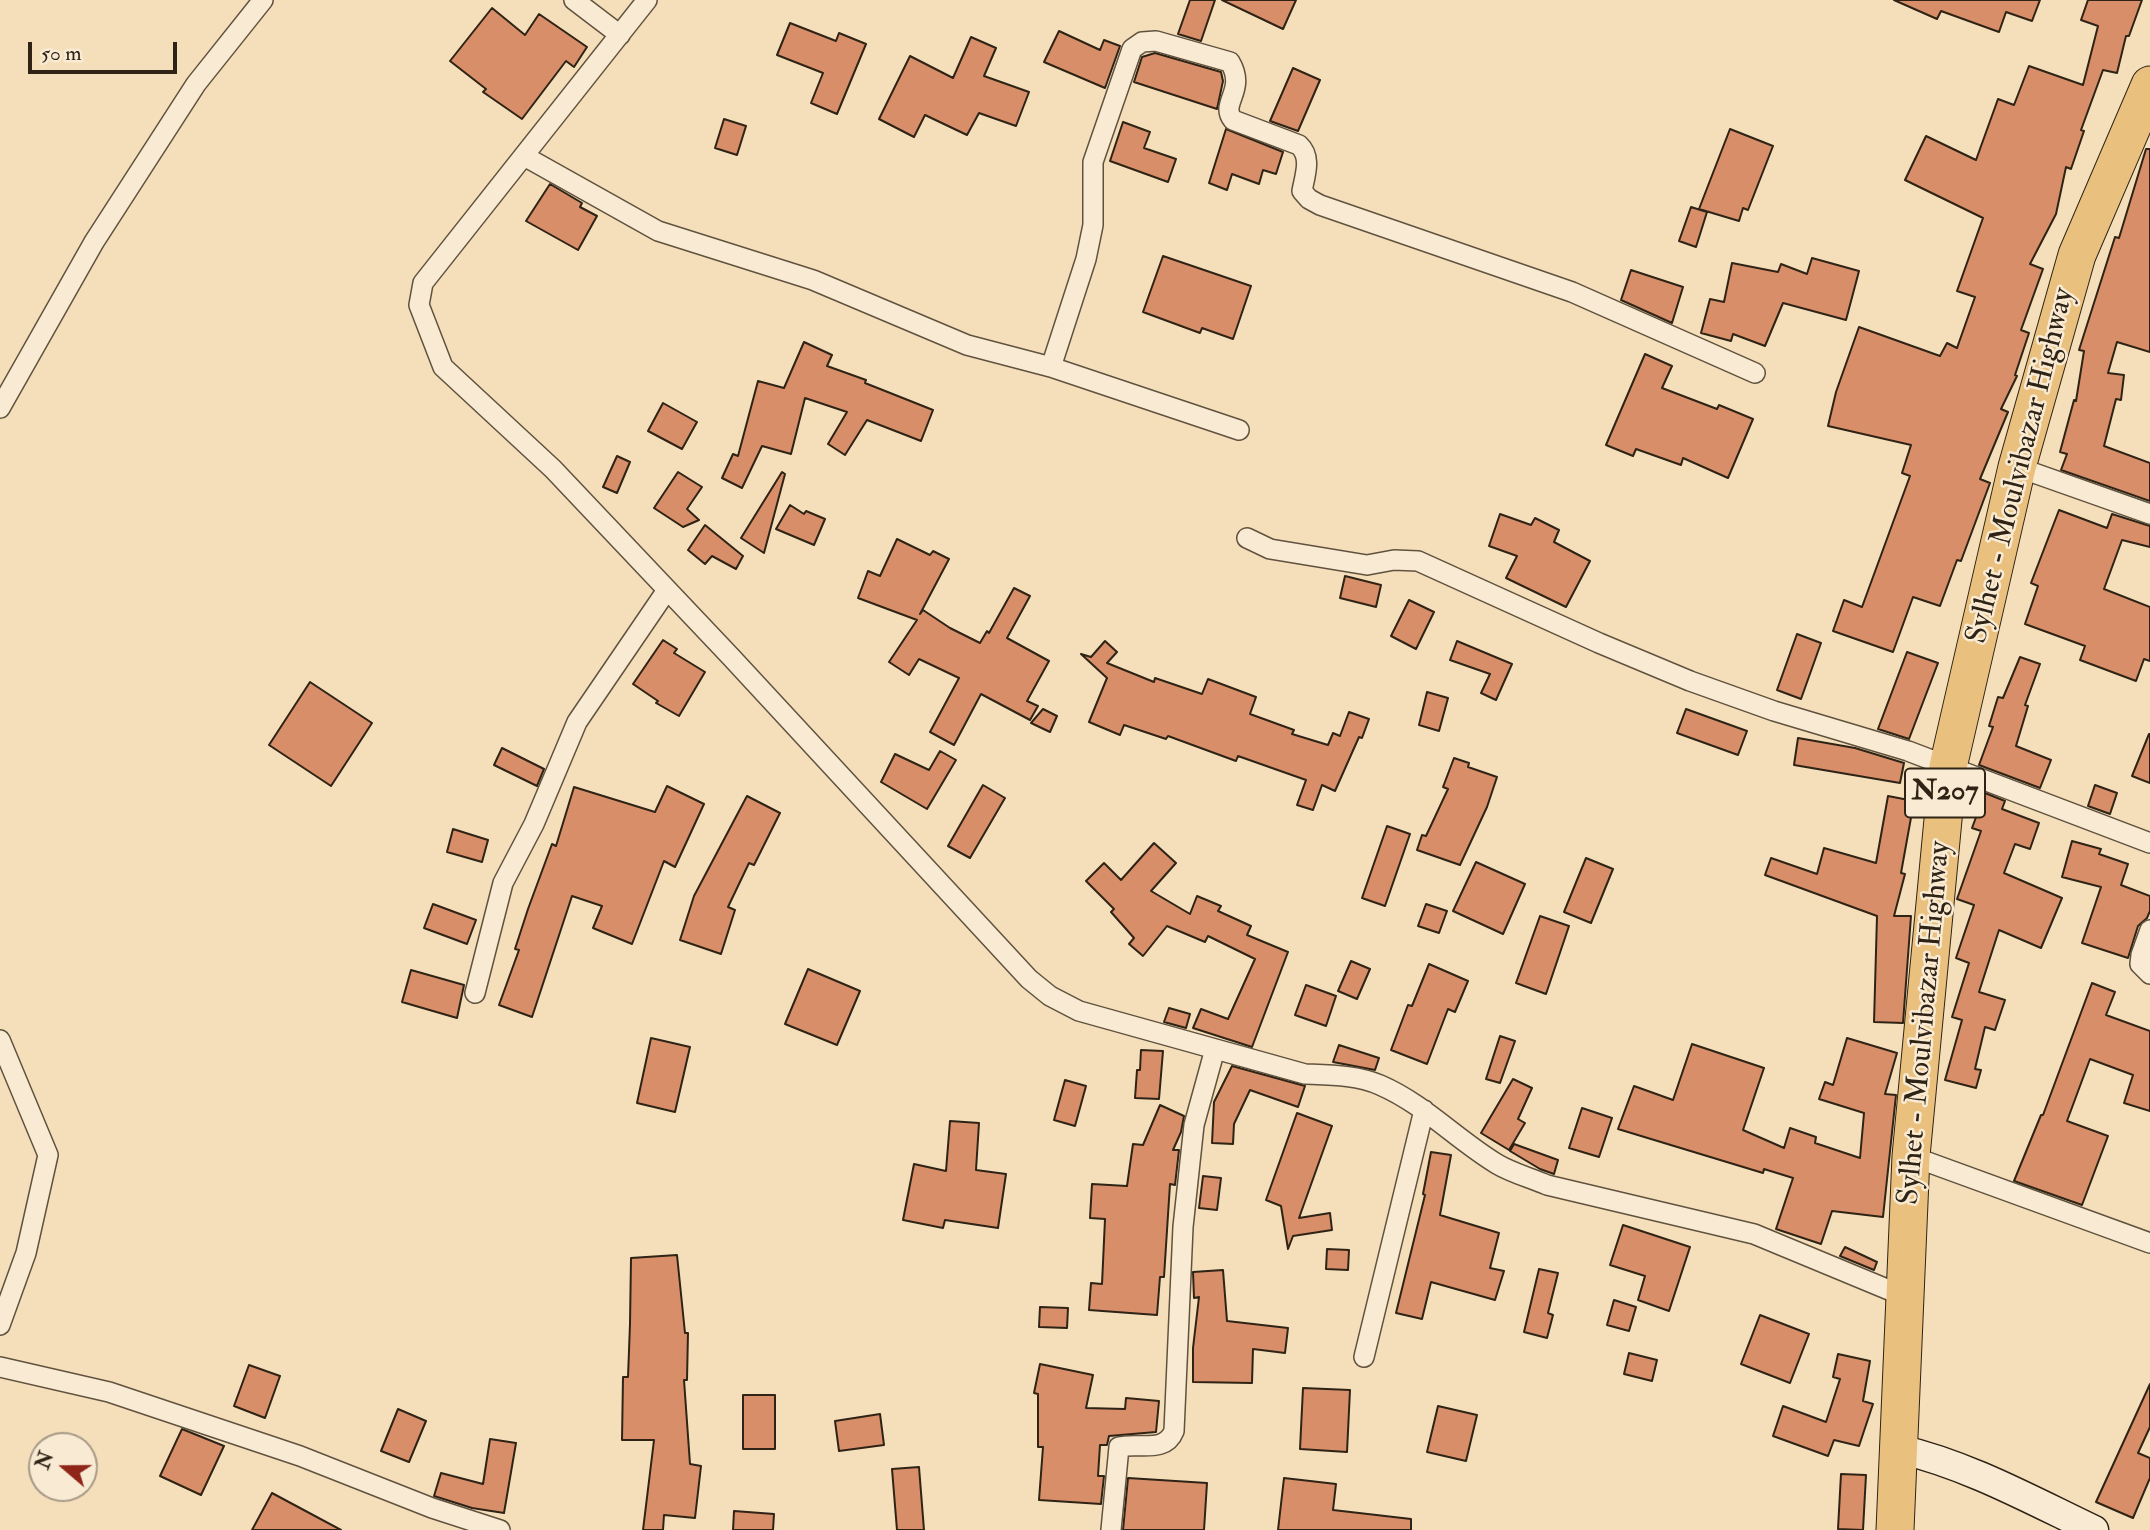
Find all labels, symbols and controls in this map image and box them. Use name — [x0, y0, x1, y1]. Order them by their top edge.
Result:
scale bar — [32, 28, 180, 72]
text: 50 m — [41, 40, 82, 67]
street label: Sylhet - Moulvibazar Highway — [1960, 285, 2084, 647]
road number: N207 — [1905, 768, 1985, 818]
street label: Sylhet - Moulvibazar Highway — [1892, 840, 1960, 1206]
north arrow — [28, 1432, 98, 1502]
text: N — [31, 1448, 59, 1473]

